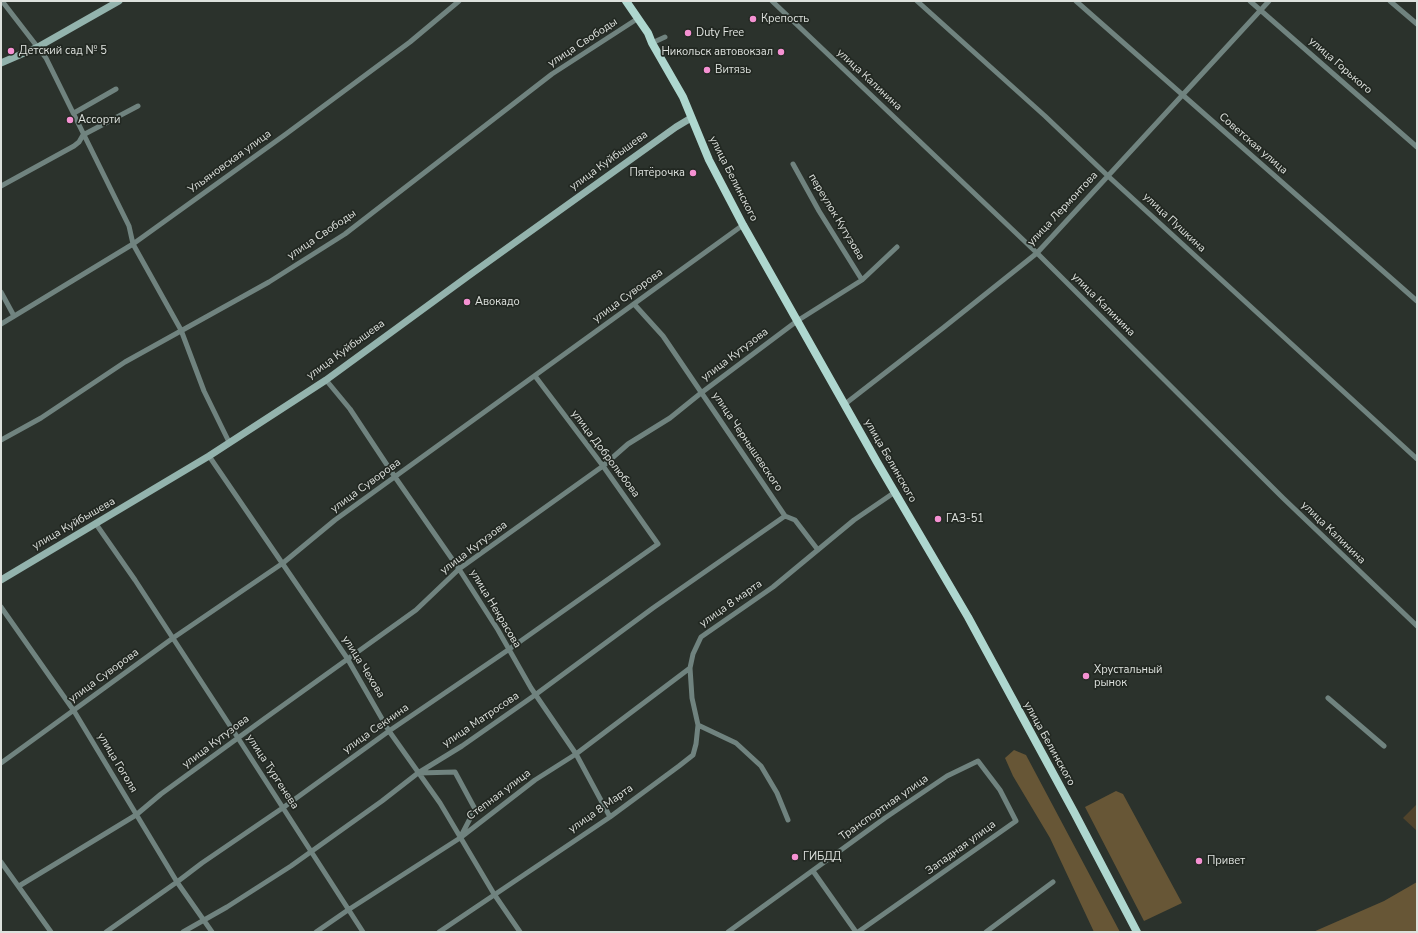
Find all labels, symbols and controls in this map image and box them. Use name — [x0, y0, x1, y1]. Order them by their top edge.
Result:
place label: Крепость — [761, 12, 809, 26]
marker: Крепость — [748, 14, 758, 24]
street label: улица Свободы — [546, 16, 620, 70]
place label: Duty Free — [696, 26, 744, 40]
marker: Duty Free — [683, 28, 693, 38]
street label: улица Горького — [1306, 35, 1374, 97]
place label: Детский сад № 5 — [19, 44, 107, 58]
place label: Никольск автовокзал — [661, 45, 773, 59]
marker: Детский сад № 5 — [6, 46, 16, 56]
street label: улица Калинина — [834, 46, 904, 114]
marker: Никольск автовокзал — [776, 47, 786, 57]
place label: Витязь — [715, 63, 751, 77]
marker: Витязь — [702, 65, 712, 75]
street label: Советская улица — [1216, 111, 1290, 177]
place label: Ассорти — [78, 113, 120, 127]
marker: Ассорти — [65, 115, 75, 125]
street label: Ульяновская улица — [186, 127, 274, 197]
street label: улица Куйбышева — [567, 128, 651, 194]
street label: улица Белинского — [706, 134, 760, 224]
place label: Пятёрочка — [629, 166, 685, 180]
marker: Пятёрочка — [688, 168, 698, 178]
street label: улица Лермонтова — [1025, 169, 1101, 249]
street label: переулок Кутузова — [805, 171, 867, 263]
street label: улица Пушкина — [1140, 191, 1208, 255]
street label: улица Свободы — [285, 207, 359, 263]
street label: улица Суворова — [590, 266, 666, 326]
street label: улица Калинина — [1068, 270, 1138, 340]
place label: Авокадо — [475, 295, 520, 309]
marker: Авокадо — [462, 297, 472, 307]
street label: улица Куйбышева — [304, 317, 388, 383]
street label: улица Кутузова — [699, 326, 771, 384]
street label: улица Чернышевского — [709, 390, 785, 494]
street label: улица Добролюбова — [568, 408, 642, 500]
street label: улица Белинского — [861, 417, 919, 505]
street label: улица Суворова — [328, 456, 404, 516]
street label: улица Куйбышева — [30, 495, 118, 553]
street label: улица Калинина — [1298, 499, 1368, 567]
place label: ГАЗ-51 — [946, 512, 984, 526]
marker: ГАЗ-51 — [933, 514, 943, 524]
street label: улица Кутузова — [438, 519, 510, 577]
street label: улица Некрасова — [466, 567, 524, 651]
street label: улица 8 марта — [697, 578, 765, 630]
street label: улица Чехова — [339, 634, 387, 700]
street label: улица Суворова — [66, 646, 142, 706]
place label: Хрустальный рынок — [1094, 663, 1162, 689]
marker: Хрустальный рынок — [1081, 671, 1091, 681]
street label: улица Матросова — [440, 689, 522, 751]
street label: улица Белинского — [1020, 700, 1078, 788]
street label: улица Секнина — [340, 701, 412, 757]
street label: улица Кутузова — [180, 713, 252, 771]
street label: улица Гоголя — [94, 731, 140, 795]
street label: улица Тургенева — [243, 732, 301, 812]
street label: Степная улица — [464, 767, 534, 823]
street label: Транспортная улица — [837, 772, 931, 844]
street label: улица 8 Марта — [566, 782, 636, 836]
street label: Западная улица — [923, 818, 999, 878]
place label: ГИБДД — [803, 850, 841, 864]
marker: ГИБДД — [790, 852, 800, 862]
place label: Привет — [1207, 854, 1245, 868]
marker: Привет — [1194, 856, 1204, 866]

